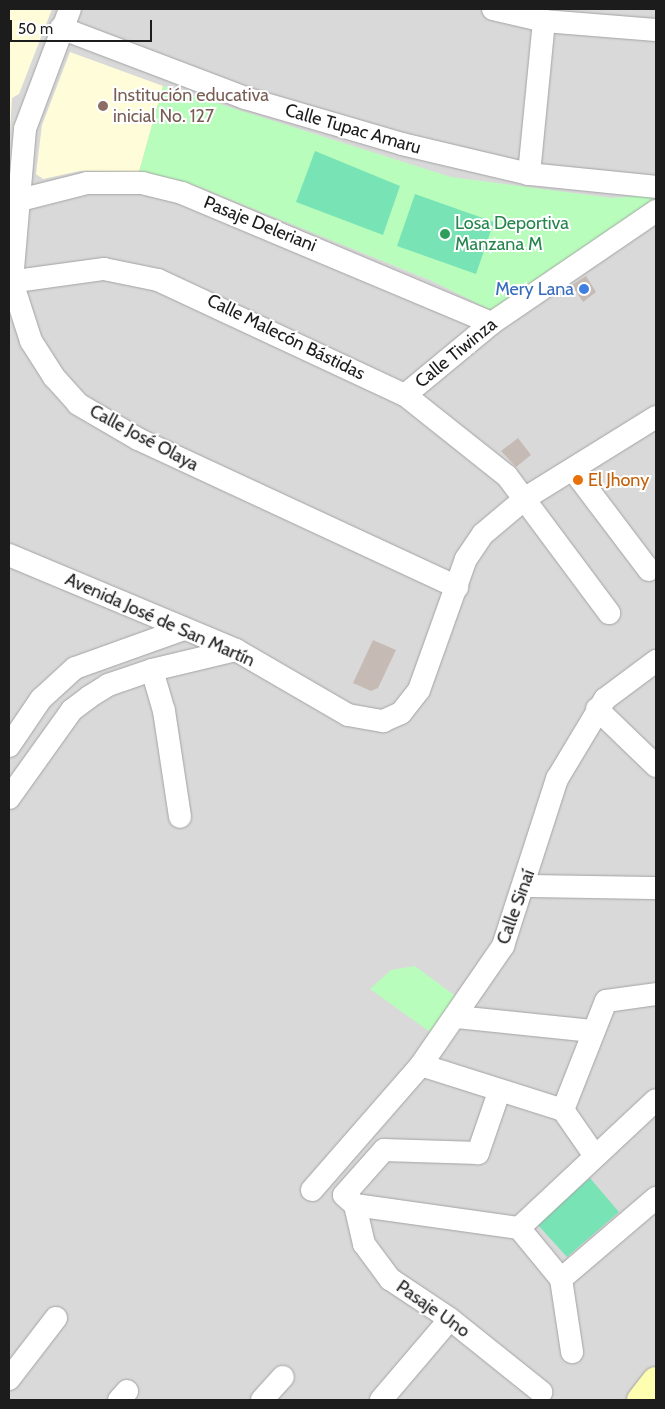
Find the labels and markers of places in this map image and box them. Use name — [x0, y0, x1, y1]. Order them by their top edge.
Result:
place label: Institución educativa inicial No. 127 — [113, 85, 269, 128]
marker: Institución educativa inicial No. 127 — [97, 100, 109, 112]
place label: Losa Deportiva Manzana M — [455, 213, 569, 255]
marker: Losa Deportiva Manzana M — [439, 228, 451, 240]
place label: Mery Lana — [495, 278, 574, 300]
marker: Mery Lana — [578, 283, 590, 295]
place label: El Jhony — [588, 469, 649, 491]
marker: El Jhony — [572, 474, 584, 486]

